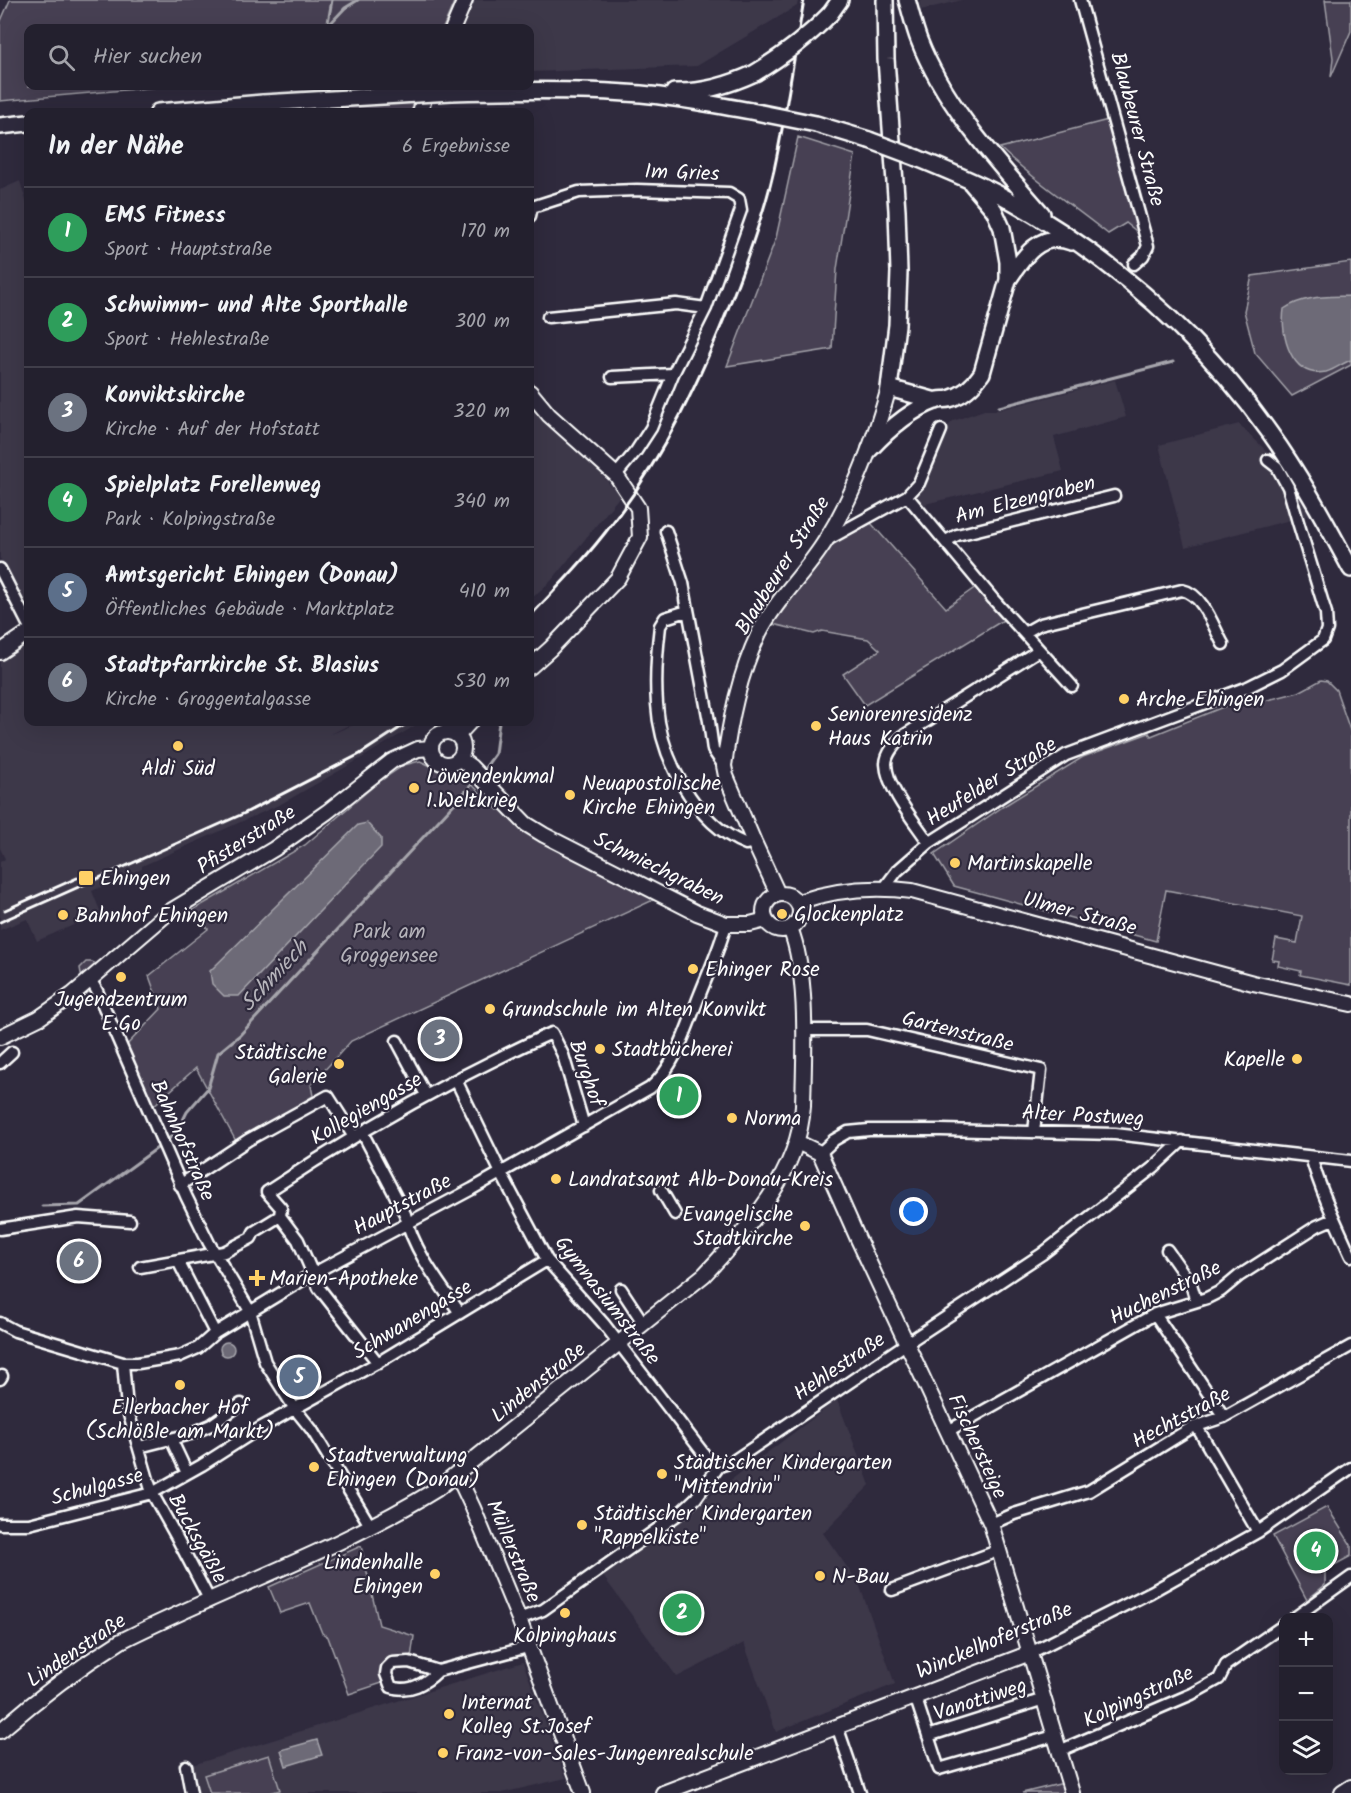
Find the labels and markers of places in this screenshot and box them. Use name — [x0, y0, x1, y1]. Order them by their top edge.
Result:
place label: Arche Ehingen — [1136, 684, 1265, 717]
marker: Arche Ehingen — [1117, 692, 1131, 706]
place label: Seniorenresidenz Haus Katrin — [828, 699, 973, 756]
marker: Seniorenresidenz Haus Katrin — [809, 719, 823, 733]
marker: Aldi Süd — [171, 739, 185, 753]
place label: Aldi Süd — [141, 753, 215, 786]
place label: Löwendenkmal 1.Weltkrieg — [426, 761, 554, 818]
place label: Neuapostolische Kirche Ehingen — [582, 768, 721, 825]
marker: Löwendenkmal 1.Weltkrieg — [407, 781, 421, 795]
marker: Neuapostolische Kirche Ehingen — [563, 788, 577, 802]
place label: Martinskapelle — [967, 848, 1093, 881]
marker: Martinskapelle — [948, 856, 962, 870]
place label: Ehingen — [100, 863, 170, 896]
marker: Ehingen — [77, 869, 95, 887]
place label: Glockenplatz — [794, 899, 904, 932]
place label: Bahnhof Ehingen — [75, 900, 228, 933]
marker: Glockenplatz — [775, 907, 789, 921]
marker: Bahnhof Ehingen — [56, 908, 70, 922]
place label: Ehinger Rose — [705, 954, 820, 987]
marker: Ehinger Rose — [686, 962, 700, 976]
marker: Jugendzentrum E.Go — [114, 970, 128, 984]
place label: Jugendzentrum E.Go — [55, 984, 187, 1041]
place label: Grundschule im Alten Konvikt — [502, 994, 767, 1027]
marker: Grundschule im Alten Konvikt — [483, 1002, 497, 1016]
pin: 3 — [420, 1016, 460, 1062]
place label: Stadtbücherei — [612, 1034, 733, 1067]
place label: Städtische Galerie — [235, 1037, 328, 1094]
marker: Stadtbücherei — [593, 1042, 607, 1056]
place label: Kapelle — [1224, 1044, 1286, 1077]
marker: Kapelle — [1290, 1052, 1304, 1066]
marker: Städtische Galerie — [332, 1057, 346, 1071]
pin: 1 — [660, 1074, 698, 1118]
place label: Norma — [744, 1103, 801, 1136]
marker: Norma — [725, 1111, 739, 1125]
place label: Landratsamt Alb-Donau-Kreis — [568, 1164, 833, 1197]
marker: Landratsamt Alb-Donau-Kreis — [549, 1172, 563, 1186]
place label: Evangelische Stadtkirche — [682, 1199, 794, 1256]
marker: Evangelische Stadtkirche — [798, 1219, 812, 1233]
pin: 6 — [60, 1238, 98, 1284]
place label: Marien-Apotheke — [269, 1263, 419, 1296]
marker: Marien-Apotheke — [250, 1271, 264, 1285]
pin: 5 — [280, 1354, 318, 1400]
marker: Ellerbacher Hof (Schlößle am Markt) — [173, 1378, 187, 1392]
place label: Ellerbacher Hof (Schlößle am Markt) — [86, 1392, 274, 1449]
place label: Stadtverwaltung Ehingen (Donau) — [326, 1440, 480, 1497]
place label: Städtischer Kindergarten "Mittendrin" — [674, 1447, 892, 1504]
marker: Stadtverwaltung Ehingen (Donau) — [307, 1460, 321, 1474]
marker: Städtischer Kindergarten "Mittendrin" — [655, 1467, 669, 1481]
place label: Städtischer Kindergarten "Rappelkiste" — [594, 1498, 812, 1555]
marker: Städtischer Kindergarten "Rappelkiste" — [575, 1518, 589, 1532]
pin: 4 — [1296, 1528, 1336, 1574]
place label: Lindenhalle Ehingen — [323, 1547, 424, 1604]
place label: N-Bau — [832, 1561, 889, 1594]
marker: Lindenhalle Ehingen — [428, 1567, 442, 1581]
marker: N-Bau — [813, 1569, 827, 1583]
pin: 2 — [662, 1590, 702, 1636]
marker: Kolpinghaus — [558, 1606, 572, 1620]
place label: Kolpinghaus — [513, 1620, 617, 1653]
place label: Internat Kolleg St.Josef — [461, 1687, 593, 1744]
marker: Internat Kolleg St.Josef — [442, 1707, 456, 1721]
place label: Franz-von-Sales-Jungenrealschule — [455, 1738, 754, 1771]
marker: Franz-von-Sales-Jungenrealschule — [436, 1746, 450, 1760]

